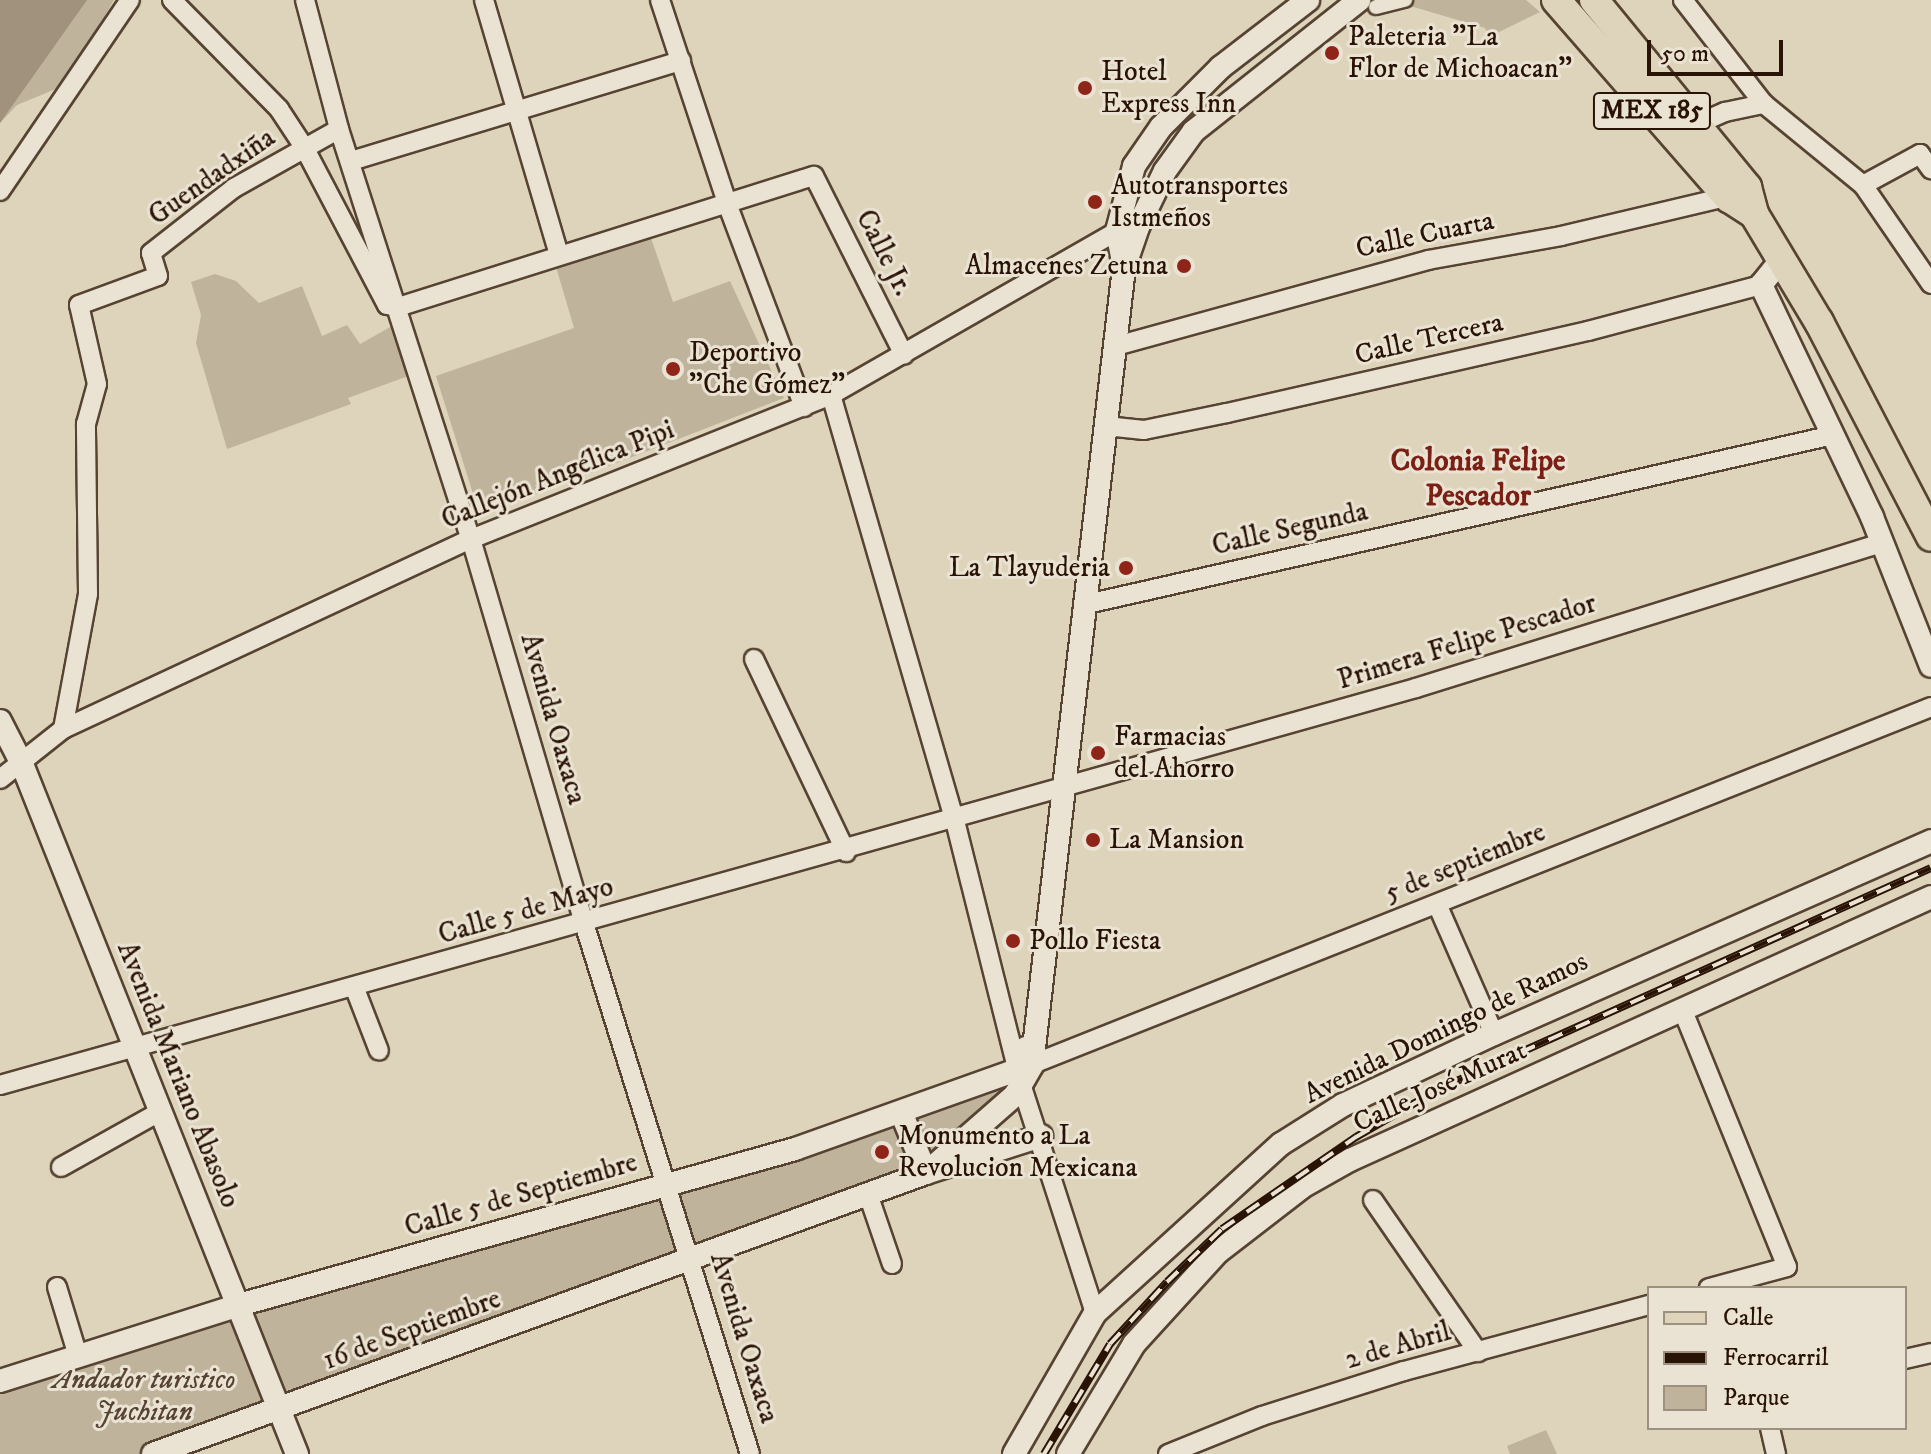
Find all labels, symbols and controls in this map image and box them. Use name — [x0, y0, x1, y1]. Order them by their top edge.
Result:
place label: Paleteria "La Flor de Michoacan" — [1348, 20, 1572, 86]
scale bar — [1651, 24, 1787, 74]
text: 50 m — [1661, 39, 1709, 69]
marker: Paleteria "La Flor de Michoacan" — [1323, 44, 1341, 62]
place label: Hotel Express Inn — [1101, 55, 1236, 121]
marker: Hotel Express Inn — [1076, 79, 1094, 97]
road number: MEX 185 — [1592, 89, 1712, 133]
street label: Guendadxiña — [142, 121, 282, 233]
place label: Autotransportes Istmeños — [1111, 169, 1288, 235]
marker: Autotransportes Istmeños — [1086, 193, 1104, 211]
street label: Calle Jr. — [848, 204, 920, 302]
street label: Calle Cuarta — [1353, 204, 1497, 266]
place label: Almacenes Zetuna — [965, 249, 1168, 283]
marker: Almacenes Zetuna — [1175, 257, 1193, 275]
street label: Calle Tercera — [1352, 306, 1506, 372]
place label: Deportivo "Che Gómez" — [689, 336, 845, 402]
marker: Deportivo "Che Gómez" — [664, 360, 682, 378]
street label: Callejón Angélica Pipi — [437, 413, 679, 537]
district label: Colonia Felipe Pescador — [1391, 444, 1565, 514]
street label: Calle Segunda — [1209, 495, 1371, 563]
place label: La Tlayuderia — [949, 551, 1110, 585]
marker: La Tlayuderia — [1117, 559, 1135, 577]
street label: Primera Felipe Pescador — [1334, 587, 1600, 697]
street label: Avenida Oaxaca — [513, 630, 593, 808]
place label: Farmacias del Ahorro — [1114, 720, 1234, 786]
marker: Farmacias del Ahorro — [1089, 744, 1107, 762]
street label: 5 de septiembre — [1380, 816, 1550, 910]
place label: La Mansion — [1109, 823, 1244, 857]
marker: La Mansion — [1084, 831, 1102, 849]
street label: Calle 5 de Mayo — [435, 870, 617, 952]
place label: Pollo Fiesta — [1029, 924, 1161, 958]
marker: Pollo Fiesta — [1004, 932, 1022, 950]
street label: Avenida Mariano Abasolo — [109, 937, 247, 1213]
street label: Avenida Domingo de Ramos — [1299, 945, 1593, 1111]
street label: Calle José Murat — [1348, 1034, 1532, 1140]
place label: Monumento a La Revolucion Mexicana — [898, 1119, 1137, 1185]
marker: Monumento a La Revolucion Mexicana — [873, 1143, 891, 1161]
street label: Calle 5 de Septiembre — [401, 1146, 641, 1244]
street label: Avenida Oaxaca — [702, 1249, 786, 1427]
street label: 16 de Septiembre — [319, 1282, 505, 1378]
legend — [1647, 1286, 1907, 1430]
text: Calle — [1723, 1303, 1773, 1333]
street label: 2 de Abril — [1341, 1315, 1455, 1377]
text: Ferrocarril — [1723, 1343, 1828, 1373]
park label: Andador turistico Juchitan — [53, 1363, 235, 1429]
text: Parque — [1723, 1383, 1789, 1413]

